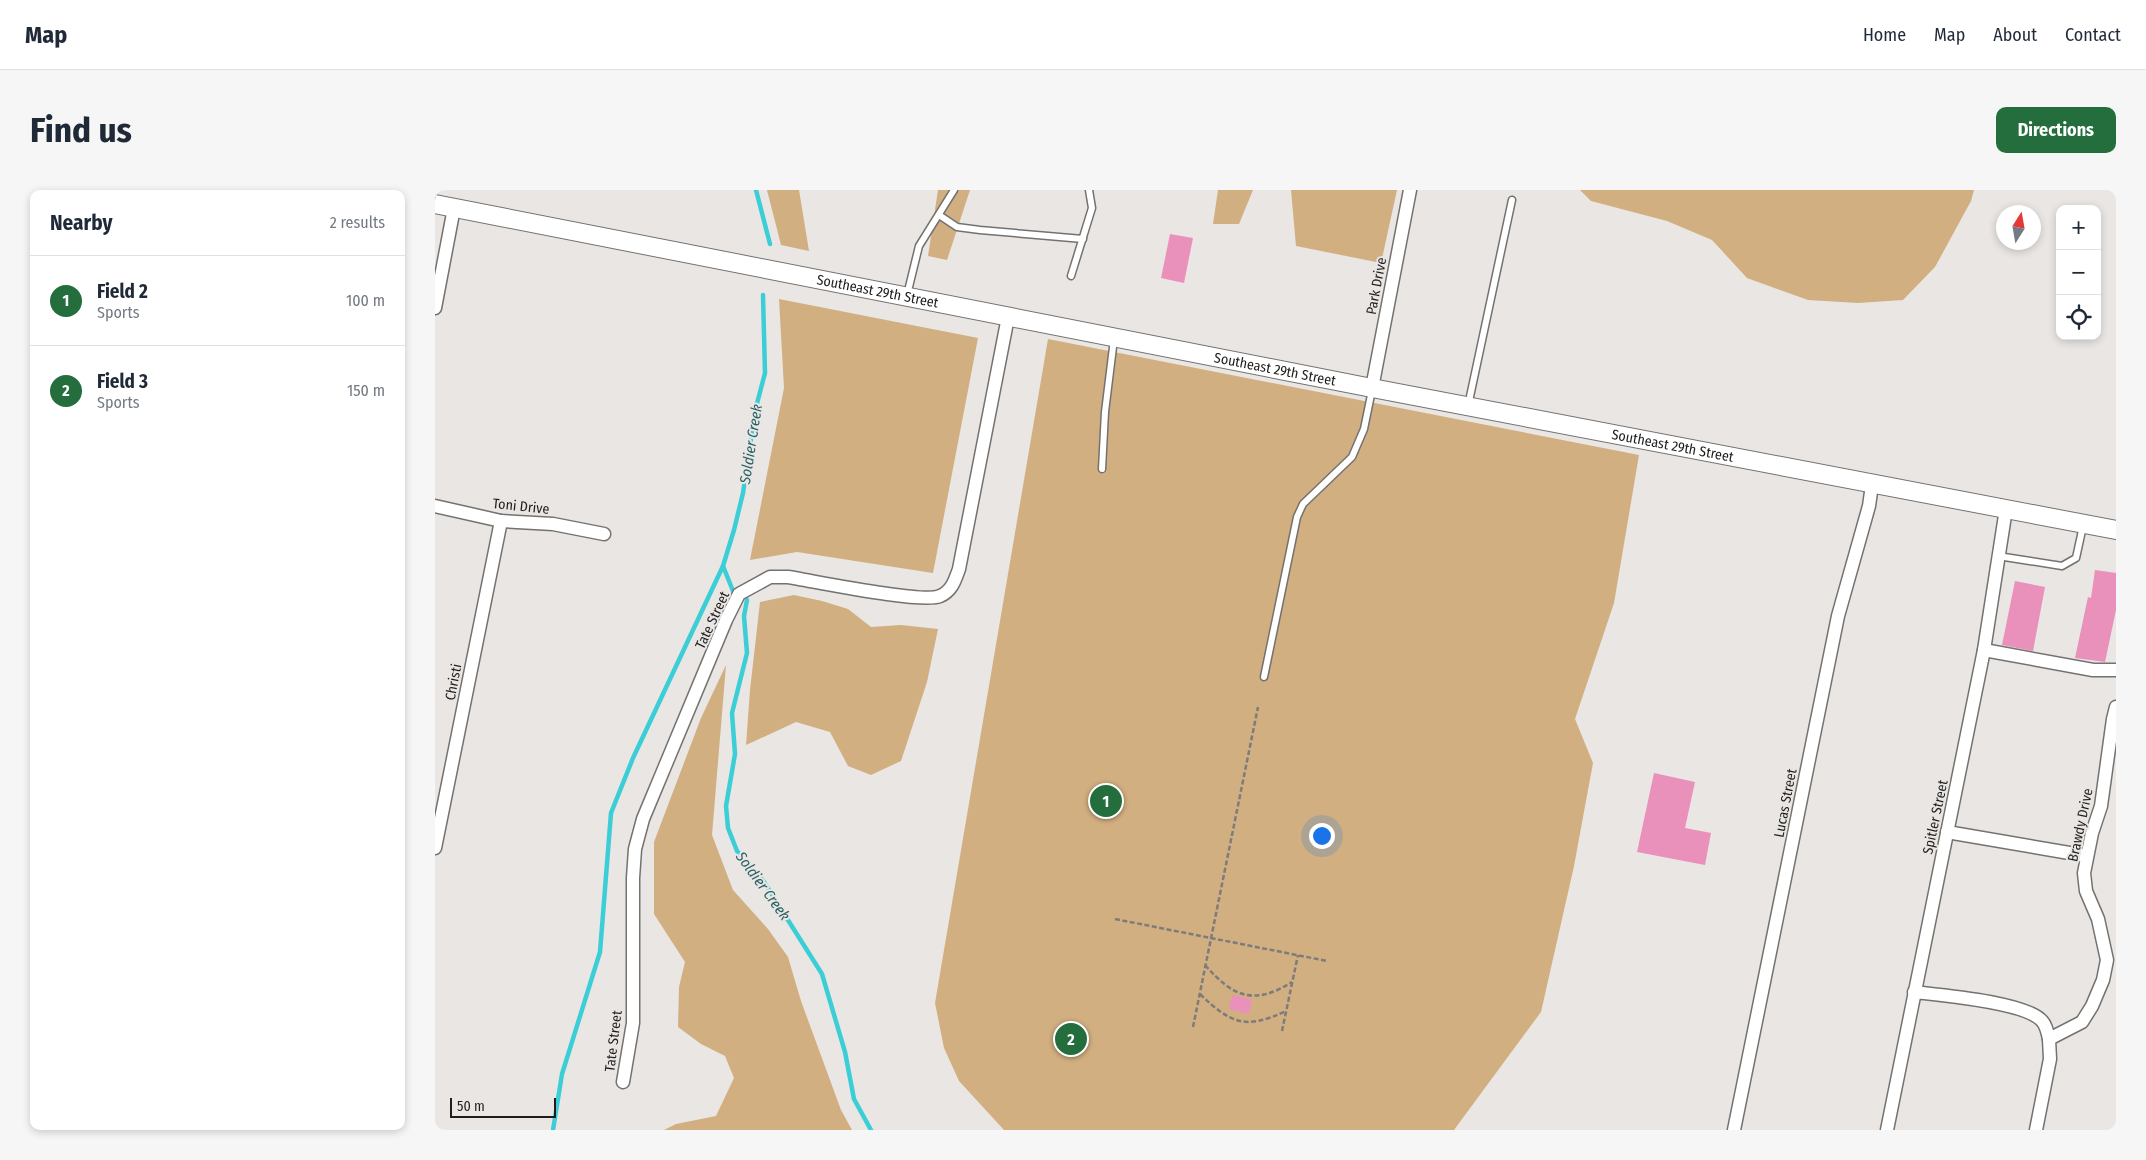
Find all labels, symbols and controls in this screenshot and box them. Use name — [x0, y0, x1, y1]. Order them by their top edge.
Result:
text: Map — [25, 21, 67, 49]
text: Home — [1863, 24, 1906, 46]
text: Map — [1934, 24, 1965, 46]
text: About — [1993, 24, 2037, 46]
text: Contact — [2065, 24, 2121, 46]
button: Directions — [1996, 107, 2116, 153]
text: Find us — [30, 109, 132, 151]
north arrow — [1996, 205, 2041, 250]
map controls — [2056, 205, 2101, 340]
button: + — [2056, 205, 2101, 250]
text: Nearby — [50, 210, 112, 236]
text: 2 results — [330, 213, 385, 232]
button: − — [2056, 250, 2101, 295]
street label: Park Drive — [1363, 256, 1390, 316]
street label: Southeast 29th Street — [815, 271, 940, 312]
text: Field 2 — [97, 280, 148, 303]
text: 1 — [63, 291, 69, 310]
text: 100 m — [346, 291, 385, 310]
button: locate — [2056, 295, 2101, 340]
text: Sports — [97, 303, 140, 322]
street label: Southeast 29th Street — [1213, 349, 1338, 390]
text: Field 3 — [97, 370, 148, 393]
text: 2 — [62, 381, 70, 400]
text: 150 m — [347, 381, 385, 400]
text: Sports — [97, 393, 140, 412]
water label: Soldier Creek — [736, 402, 766, 486]
street label: Southeast 29th Street — [1610, 426, 1735, 466]
street label: Toni Drive — [492, 495, 550, 518]
street label: Tate Street — [692, 588, 733, 652]
street label: Christi — [442, 662, 465, 702]
street label: Lucas Street — [1771, 767, 1801, 839]
street label: Spitler Street — [1919, 778, 1952, 856]
pin: 1 — [1090, 782, 1122, 820]
street label: Brawdy Drive — [2064, 787, 2097, 863]
your location — [1309, 823, 1335, 849]
water label: Soldier Creek — [732, 847, 794, 924]
street label: Tate Street — [601, 1009, 626, 1073]
pin: 2 — [1055, 1020, 1087, 1058]
scale bar — [450, 1095, 556, 1118]
text: 50 m — [457, 1098, 485, 1115]

